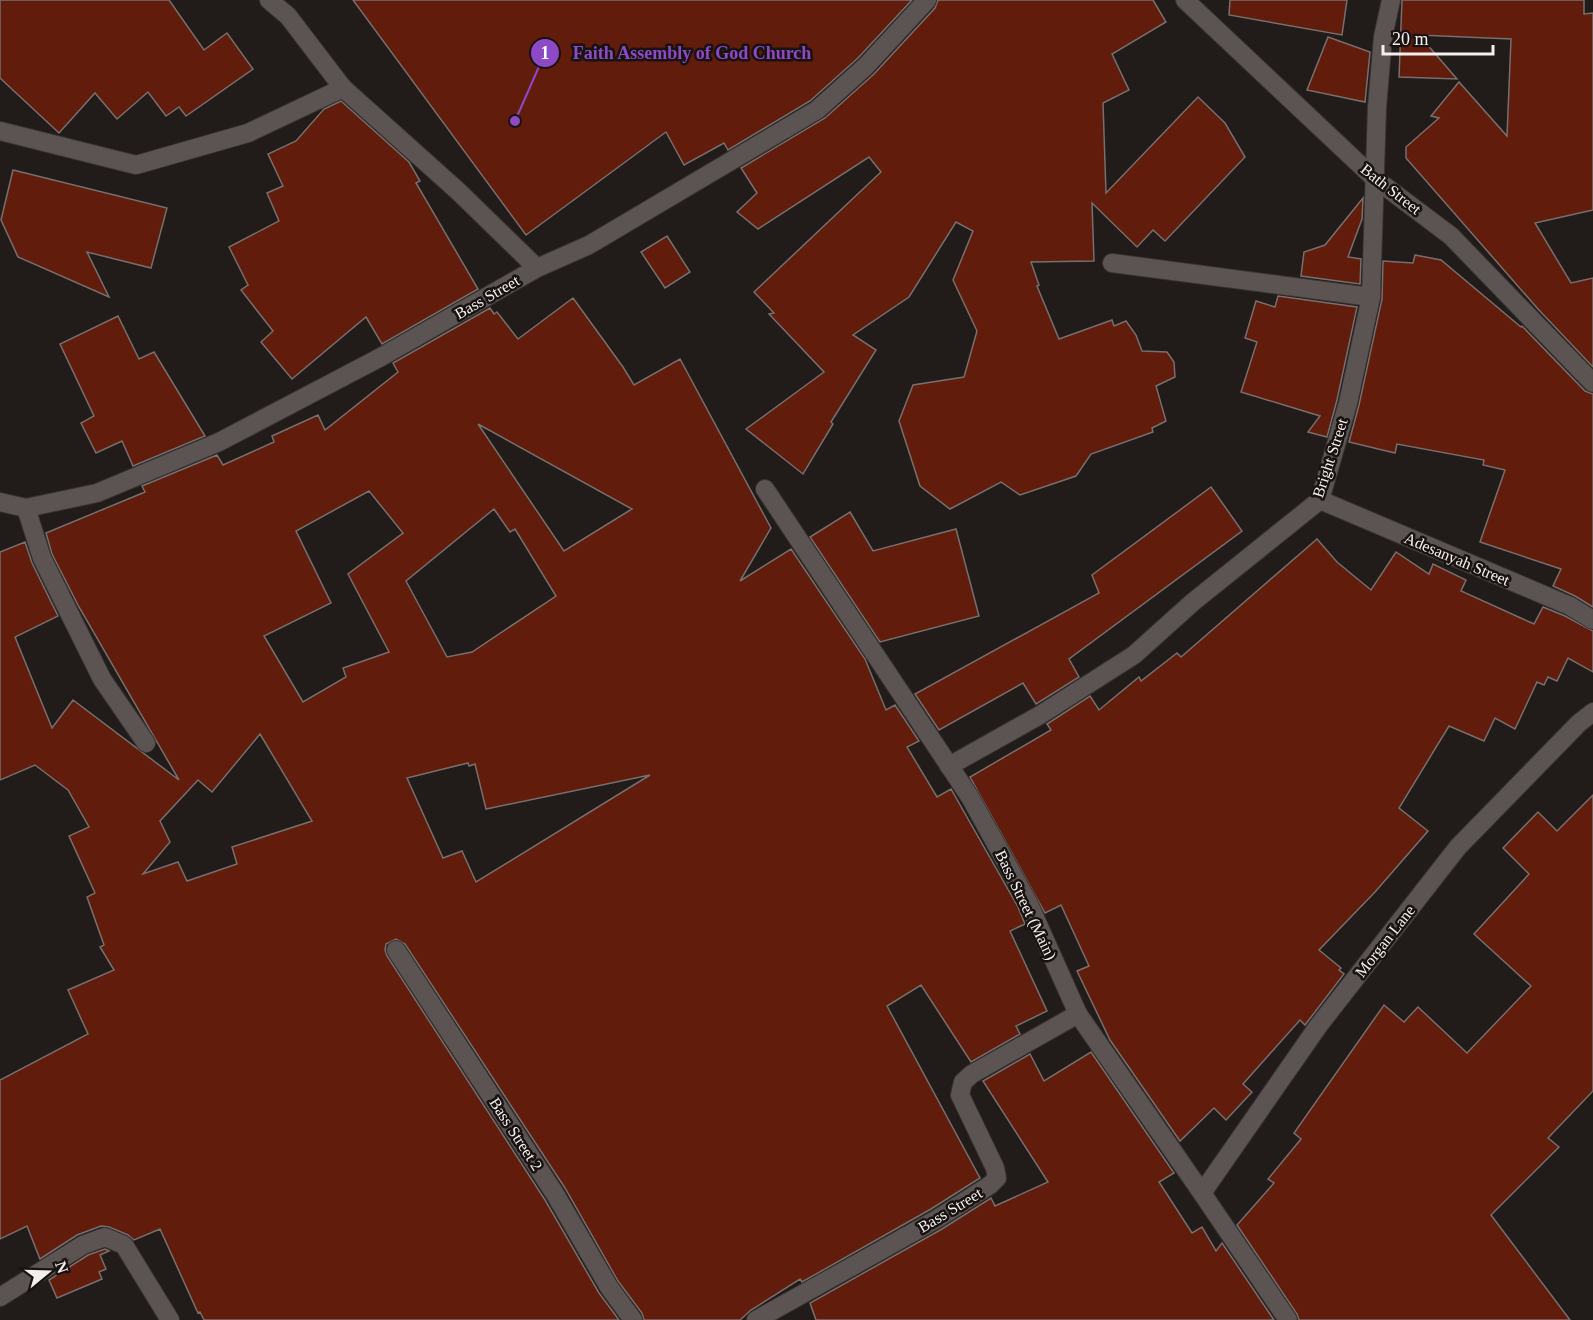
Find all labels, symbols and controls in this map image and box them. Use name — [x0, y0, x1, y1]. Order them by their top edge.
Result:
scale bar — [1383, 18, 1492, 56]
text: 20 m — [1392, 29, 1429, 49]
callout: Faith Assembly of God Church — [530, 35, 824, 71]
text: 1 — [541, 43, 550, 63]
text: Faith Assembly of God Church — [573, 43, 811, 63]
street label: Bath Street — [1358, 160, 1425, 218]
street label: Bass Street — [452, 271, 523, 322]
street label: Bright Street — [1309, 416, 1352, 500]
street label: Adesanyah Street — [1402, 529, 1513, 590]
street label: Bass Street (Main) — [991, 847, 1060, 963]
street label: Morgan Lane — [1352, 902, 1419, 981]
street label: Bass Street 2 — [486, 1094, 546, 1174]
street label: Bass Street — [915, 1184, 986, 1236]
north arrow — [18, 1242, 78, 1302]
text: N — [52, 1259, 72, 1276]

